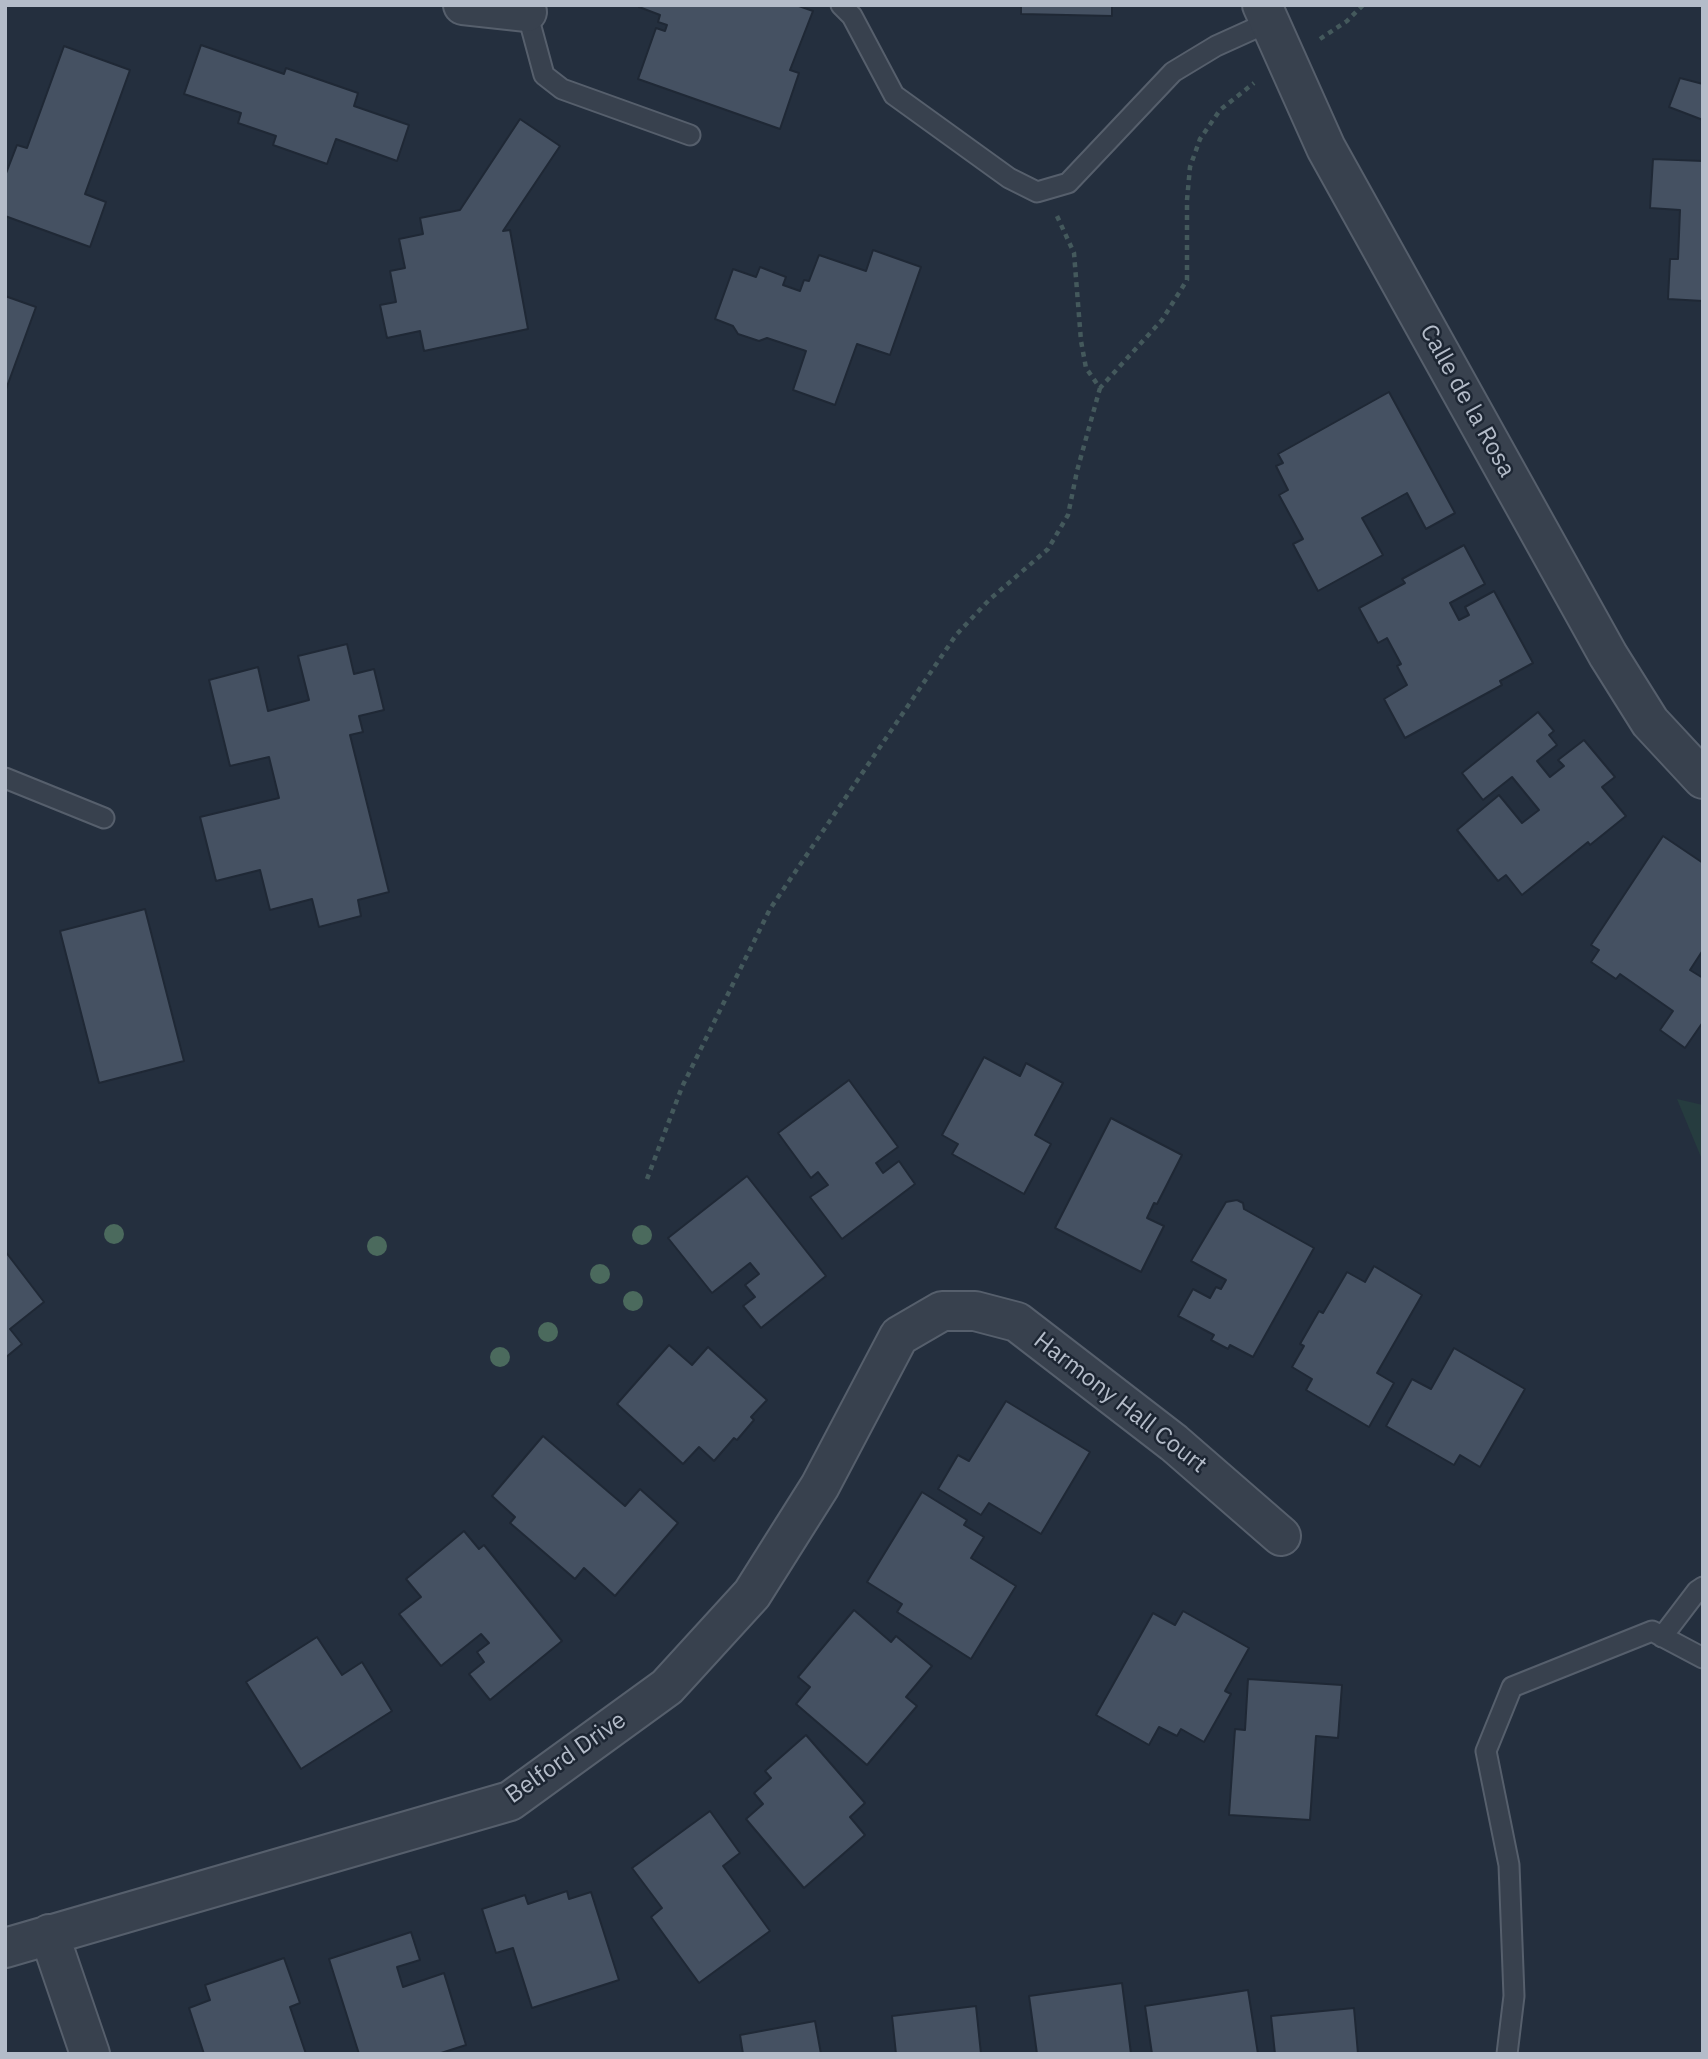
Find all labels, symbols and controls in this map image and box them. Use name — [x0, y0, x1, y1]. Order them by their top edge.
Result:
street label: Calle de la Rosa — [1413, 320, 1521, 482]
street label: Harmony Hall Court — [1028, 1326, 1212, 1480]
street label: Belford Drive — [500, 1706, 632, 1810]

